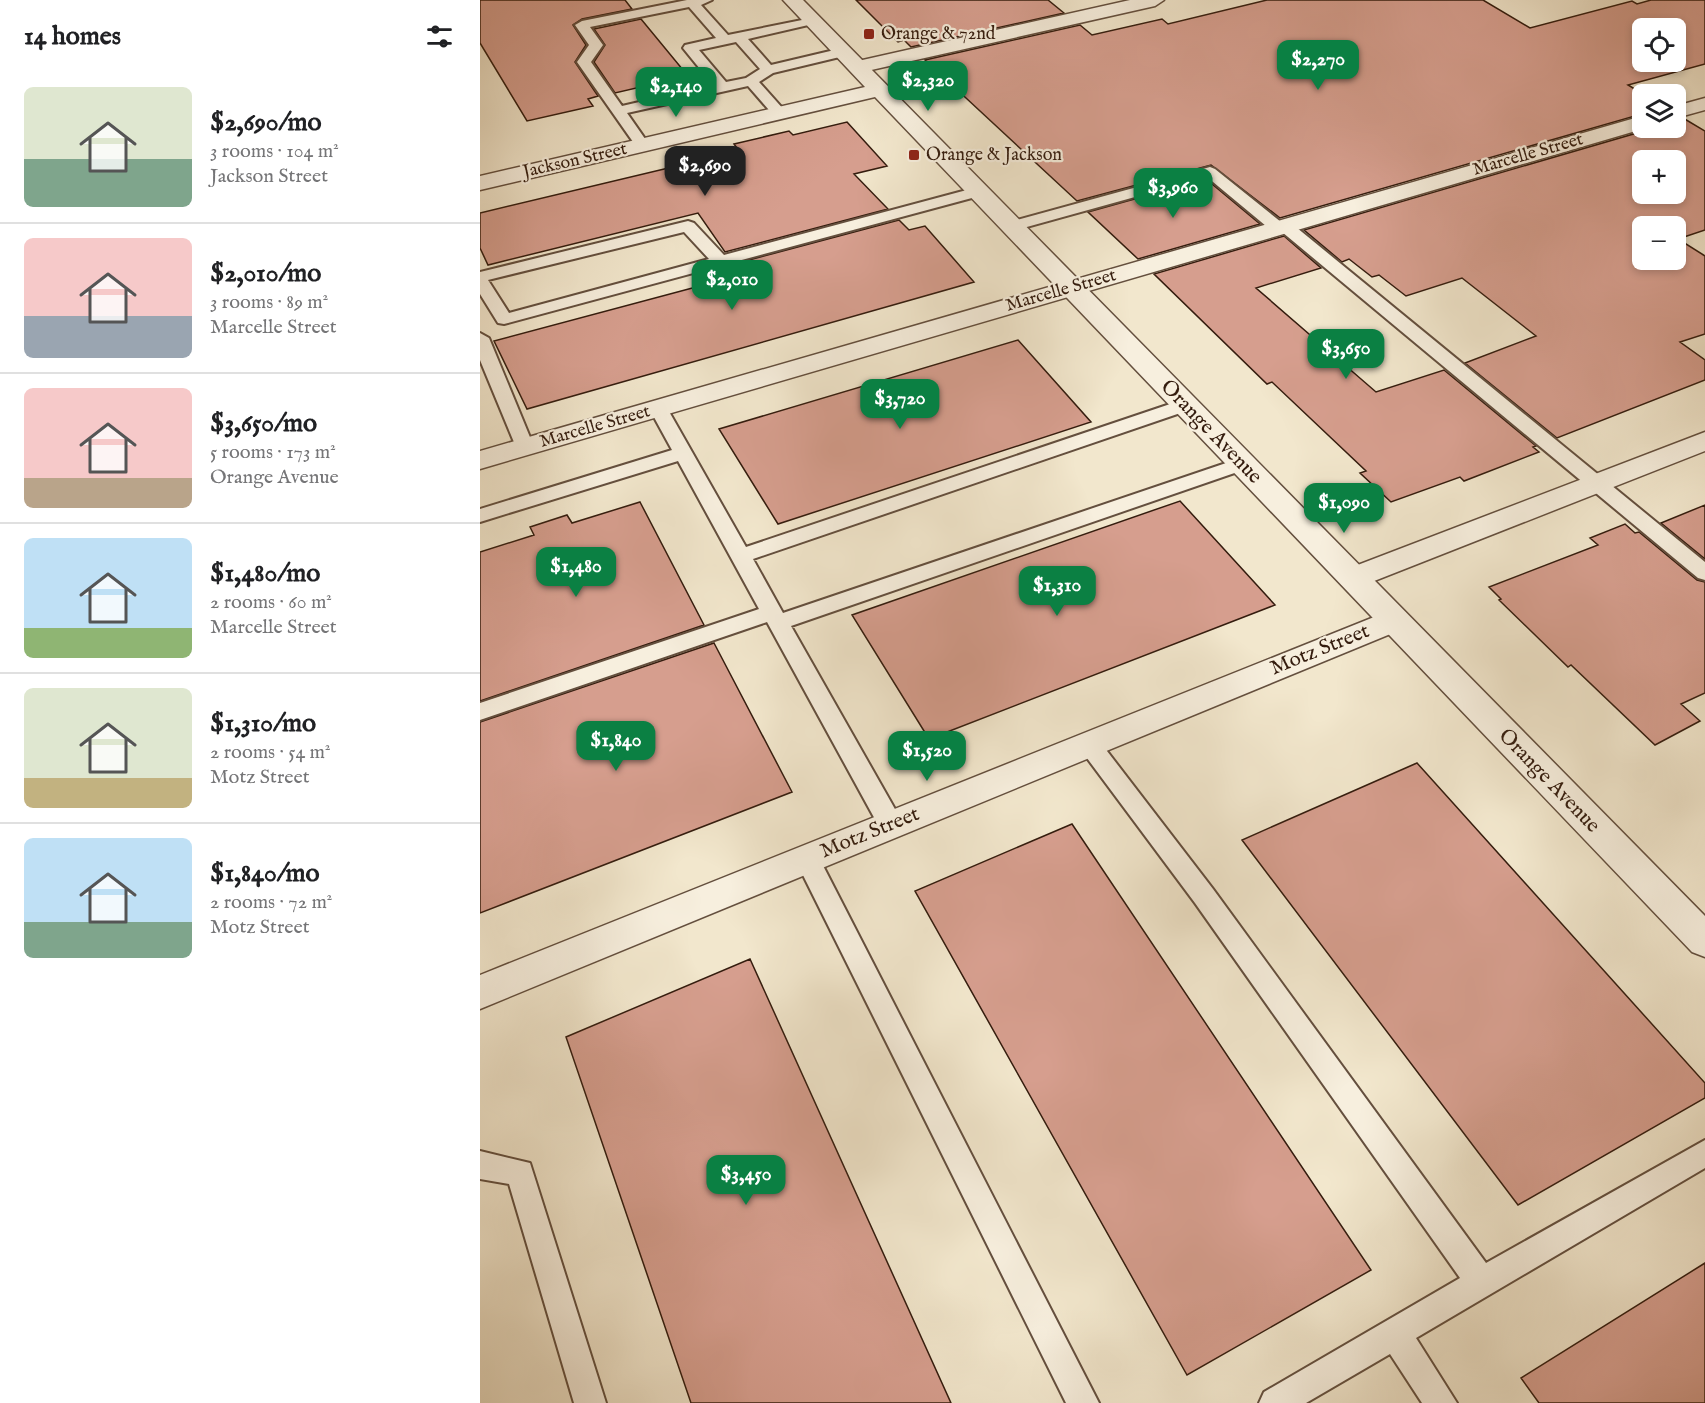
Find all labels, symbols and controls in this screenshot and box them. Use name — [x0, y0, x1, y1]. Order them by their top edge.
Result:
map controls — [1632, 18, 1686, 270]
button: locate — [1632, 18, 1686, 72]
text: 14 homes — [24, 20, 121, 53]
icon: filters — [423, 20, 456, 53]
place label: Orange & 72nd — [881, 23, 996, 46]
marker: Orange & 72nd — [862, 27, 876, 41]
pin: $2,270 — [1269, 40, 1367, 91]
text: $2,270 — [1291, 47, 1345, 72]
pin: $2,320 — [879, 61, 977, 112]
pin: $2,140 — [627, 67, 725, 118]
text: $2,320 — [902, 68, 954, 93]
text: $2,140 — [650, 74, 702, 99]
button: layers — [1632, 84, 1686, 138]
text: $2,690/mo — [210, 106, 321, 139]
icon: home — [72, 111, 144, 183]
street label: Marcelle Street — [1470, 128, 1586, 182]
street label: Jackson Street — [519, 138, 629, 185]
text: 3 rooms · 104 m² — [210, 139, 339, 164]
place label: Orange & Jackson — [926, 144, 1062, 167]
pin: $2,690 — [656, 146, 754, 197]
marker: Orange & Jackson — [907, 148, 921, 162]
button: + — [1632, 150, 1686, 204]
text: $2,690 — [679, 153, 731, 178]
text: Jackson Street — [210, 164, 328, 189]
pin: $3,960 — [1124, 168, 1222, 219]
text: $3,960 — [1148, 175, 1198, 200]
button: − — [1632, 216, 1686, 270]
text: $2,010/mo — [210, 257, 321, 290]
pin: $2,010 — [683, 260, 781, 311]
icon: home — [72, 262, 144, 334]
street label: Marcelle Street — [1003, 264, 1119, 318]
text: $2,010 — [706, 267, 758, 292]
text: 3 rooms · 89 m² — [210, 290, 328, 315]
text: Marcelle Street — [210, 315, 337, 340]
pin: $3,650 — [1297, 329, 1395, 380]
text: $3,650 — [1321, 336, 1371, 361]
street label: Orange Avenue — [1154, 374, 1268, 490]
pin: $3,720 — [851, 379, 949, 430]
text: $3,720 — [874, 386, 926, 411]
street label: Marcelle Street — [537, 400, 653, 454]
text: $3,650/mo — [210, 407, 317, 440]
icon: home — [72, 412, 144, 484]
text: 5 rooms · 173 m² — [210, 440, 336, 465]
text: Orange Avenue — [210, 465, 339, 490]
pin: $1,090 — [1295, 483, 1393, 534]
text: $1,090 — [1318, 490, 1370, 515]
pin: $1,480 — [527, 547, 625, 598]
text: $1,480 — [550, 554, 602, 579]
text: $1,480/mo — [210, 557, 320, 590]
icon: home — [72, 562, 144, 634]
pin: $1,310 — [1008, 566, 1106, 617]
text: $1,310 — [1033, 573, 1081, 598]
text: 2 rooms · 60 m² — [210, 590, 332, 615]
text: Marcelle Street — [210, 615, 337, 640]
street label: Motz Street — [1266, 618, 1374, 682]
text: $1,310/mo — [210, 707, 316, 740]
icon: home — [72, 712, 144, 784]
pin: $1,840 — [567, 721, 665, 772]
street label: Orange Avenue — [1492, 723, 1606, 839]
text: $1,840 — [590, 728, 642, 753]
pin: $1,520 — [878, 731, 976, 782]
text: $1,520 — [902, 738, 952, 763]
text: 2 rooms · 54 m² — [210, 740, 331, 765]
text: Motz Street — [210, 765, 310, 790]
street label: Motz Street — [816, 801, 924, 865]
text: $1,840/mo — [210, 857, 320, 890]
icon: home — [72, 862, 144, 934]
text: 2 rooms · 72 m² — [210, 890, 332, 915]
text: Motz Street — [210, 915, 310, 940]
pin: $3,450 — [697, 1155, 795, 1206]
text: $3,450 — [720, 1162, 772, 1187]

